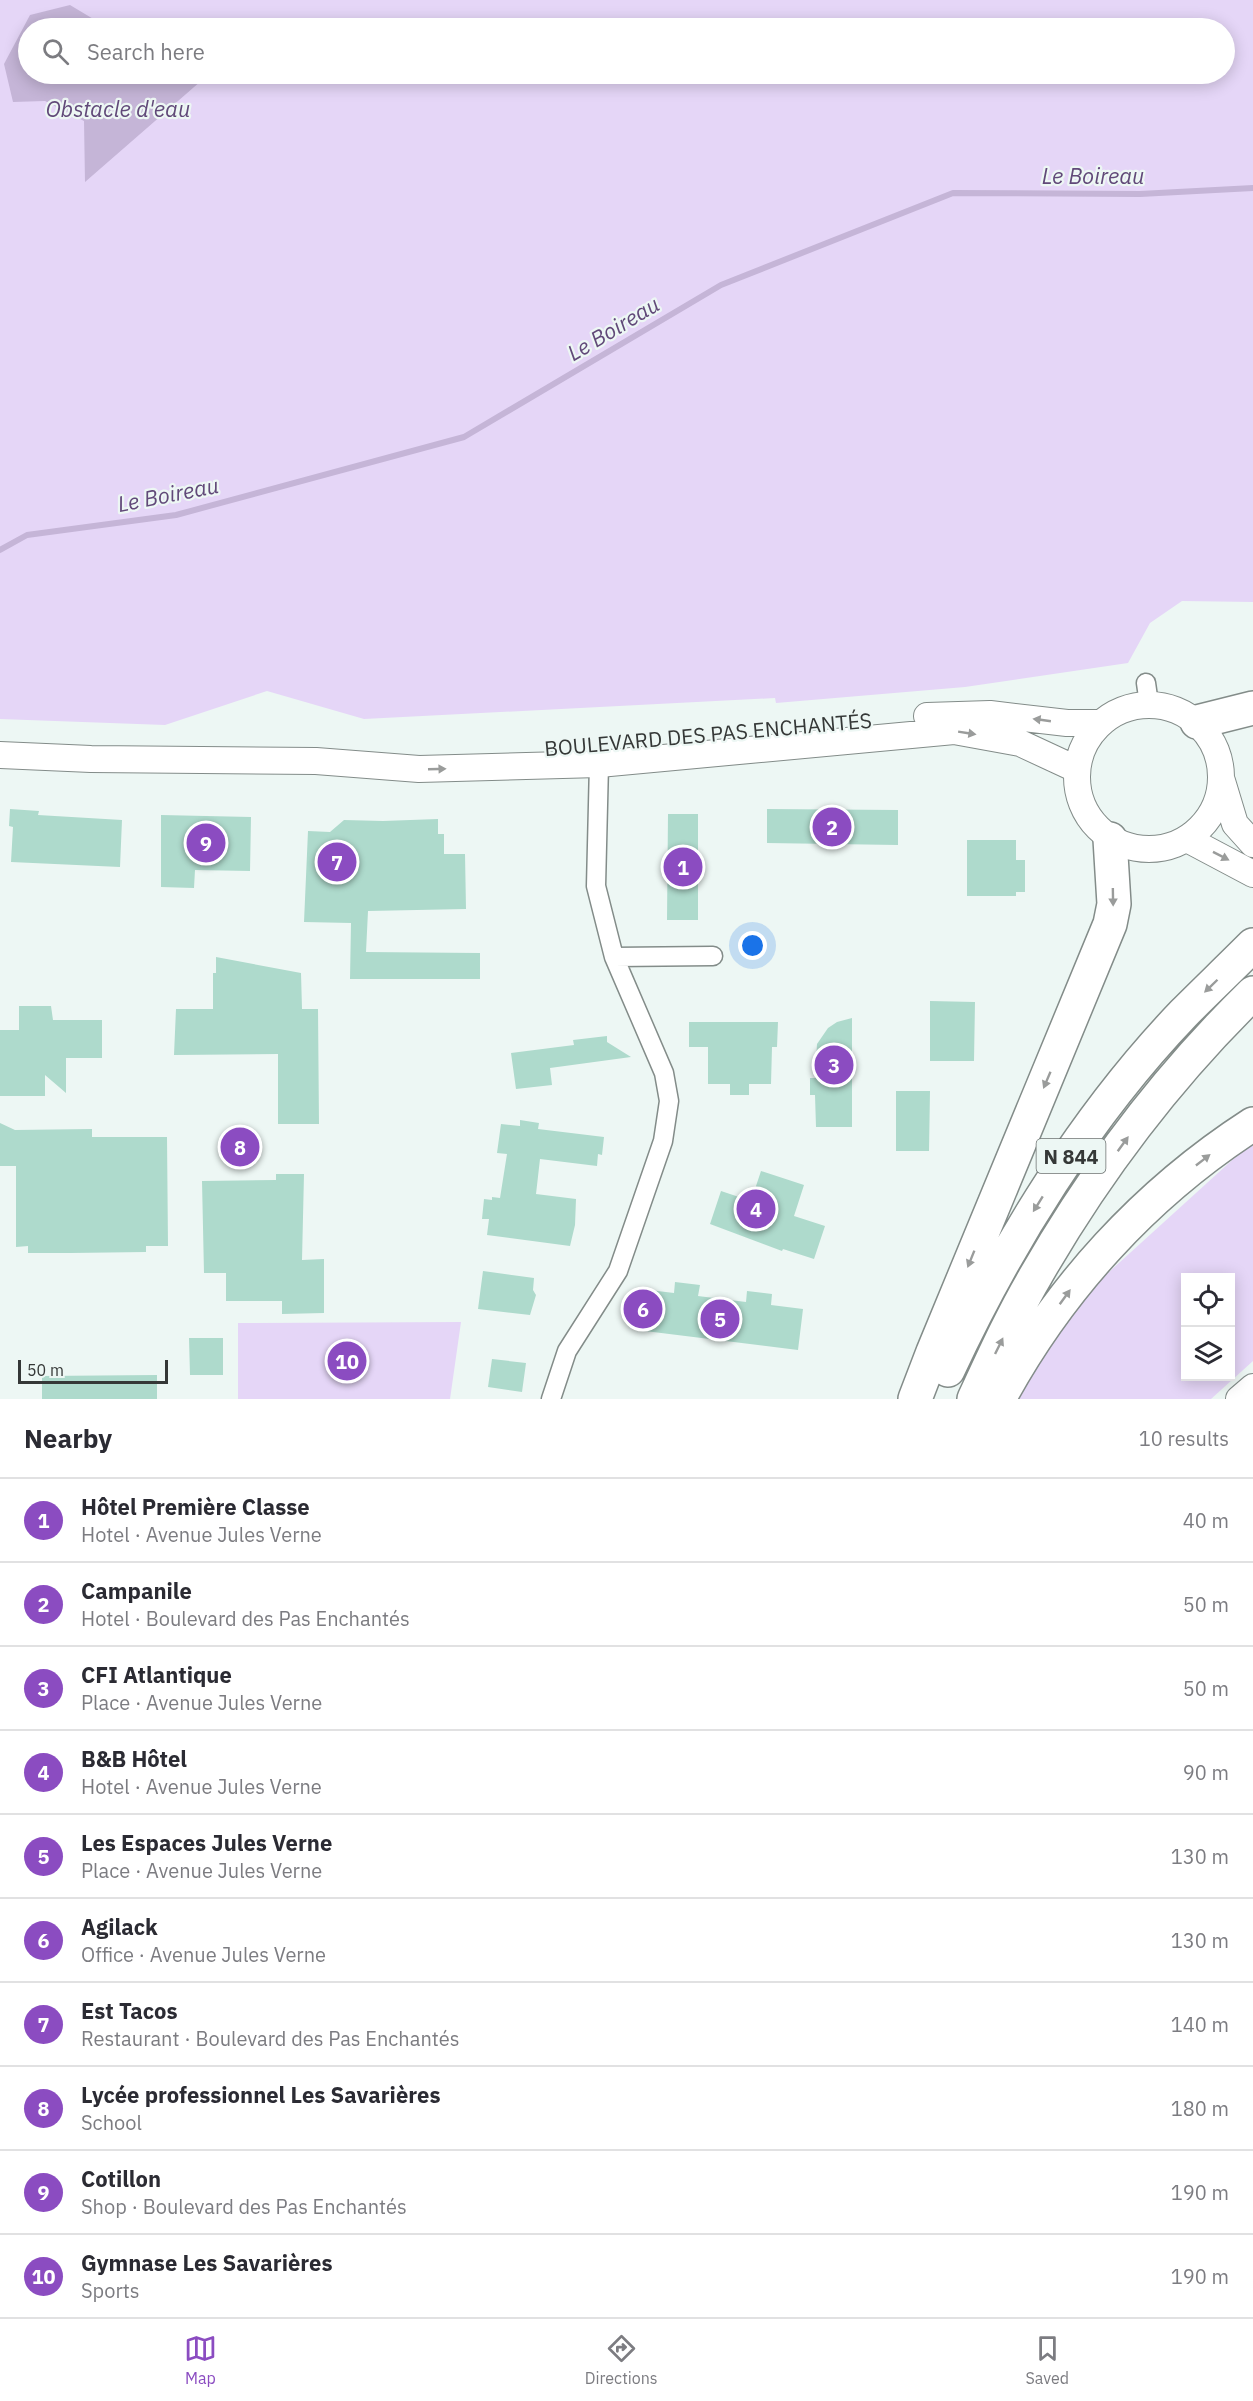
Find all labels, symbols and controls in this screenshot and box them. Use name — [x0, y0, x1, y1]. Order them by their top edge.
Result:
search box — [18, 18, 1235, 84]
icon: search — [39, 35, 72, 68]
text: Search here — [87, 37, 205, 66]
water label: Obstacle d'eau — [46, 94, 190, 123]
water label: Le Boireau — [1042, 161, 1144, 190]
water label: Le Boireau — [562, 289, 664, 367]
water label: Le Boireau — [115, 470, 221, 518]
street label: BOULEVARD DES PAS ENCHANTÉS — [543, 706, 873, 762]
one-way arrow — [1032, 716, 1051, 725]
one-way arrow — [957, 728, 976, 737]
one-way arrow — [428, 764, 447, 773]
pin: 2 — [812, 804, 852, 850]
pin: 9 — [186, 820, 226, 866]
pin: 7 — [318, 840, 356, 884]
pin: 1 — [664, 844, 702, 890]
one-way arrow — [1212, 851, 1229, 860]
one-way arrow — [1108, 888, 1118, 907]
your location — [738, 931, 767, 960]
one-way arrow — [1205, 979, 1219, 993]
pin: 3 — [814, 1042, 854, 1088]
one-way arrow — [1042, 1071, 1052, 1089]
pin: 8 — [220, 1124, 260, 1170]
one-way arrow — [1117, 1137, 1129, 1153]
road number: N 844 — [1036, 1139, 1106, 1173]
one-way arrow — [1194, 1154, 1210, 1166]
pin: 4 — [736, 1186, 776, 1232]
one-way arrow — [1032, 1196, 1043, 1212]
one-way arrow — [966, 1251, 976, 1269]
map controls — [1181, 1273, 1235, 1381]
button: locate — [1181, 1273, 1235, 1327]
pin: 6 — [624, 1286, 662, 1332]
one-way arrow — [1059, 1290, 1071, 1306]
pin: 5 — [700, 1296, 740, 1342]
button: layers — [1181, 1327, 1235, 1381]
pin: 10 — [328, 1338, 366, 1384]
one-way arrow — [995, 1338, 1004, 1355]
scale bar — [18, 1357, 168, 1384]
text: 50 m — [27, 1360, 64, 1380]
text: Nearby — [24, 1421, 112, 1455]
text: 10 results — [1139, 1425, 1229, 1452]
text: Hôtel Première Classe — [81, 1492, 310, 1521]
text: 1 — [38, 1507, 50, 1534]
text: 40 m — [1183, 1507, 1229, 1534]
text: Hotel · Avenue Jules Verne — [81, 1521, 322, 1548]
text: Campanile — [81, 1576, 192, 1605]
text: 2 — [38, 1591, 50, 1618]
text: 50 m — [1183, 1591, 1229, 1618]
text: Hotel · Boulevard des Pas Enchantés — [81, 1605, 410, 1632]
text: CFI Atlantique — [81, 1660, 232, 1689]
text: 3 — [38, 1675, 50, 1702]
text: 50 m — [1183, 1675, 1229, 1702]
text: Place · Avenue Jules Verne — [81, 1689, 322, 1716]
text: B&B Hôtel — [81, 1744, 187, 1773]
text: 4 — [38, 1759, 50, 1786]
text: 90 m — [1183, 1759, 1229, 1786]
text: Hotel · Avenue Jules Verne — [81, 1773, 322, 1800]
text: Les Espaces Jules Verne — [81, 1828, 332, 1857]
text: 5 — [38, 1843, 50, 1870]
text: 130 m — [1171, 1843, 1229, 1870]
text: Place · Avenue Jules Verne — [81, 1857, 322, 1884]
text: Agilack — [81, 1912, 158, 1941]
text: 6 — [38, 1927, 50, 1954]
text: 130 m — [1171, 1927, 1229, 1954]
text: Office · Avenue Jules Verne — [81, 1941, 326, 1968]
text: Est Tacos — [81, 1996, 177, 2025]
text: 7 — [38, 2011, 50, 2038]
text: 140 m — [1171, 2011, 1229, 2038]
text: Restaurant · Boulevard des Pas Enchantés — [81, 2025, 459, 2052]
text: Lycée professionnel Les Savarières — [81, 2080, 441, 2109]
text: 8 — [38, 2095, 50, 2122]
text: 180 m — [1171, 2095, 1229, 2122]
text: School — [81, 2109, 142, 2136]
text: Cotillon — [81, 2164, 161, 2193]
text: 9 — [38, 2179, 50, 2206]
text: 190 m — [1171, 2179, 1229, 2206]
text: Shop · Boulevard des Pas Enchantés — [81, 2193, 407, 2220]
text: Gymnase Les Savarières — [81, 2248, 333, 2277]
text: 10 — [32, 2263, 56, 2290]
text: 190 m — [1171, 2263, 1229, 2290]
text: Sports — [81, 2277, 140, 2304]
tab: Map — [184, 2332, 217, 2388]
tab: Directions — [585, 2332, 658, 2388]
tab: Saved — [1026, 2332, 1069, 2388]

